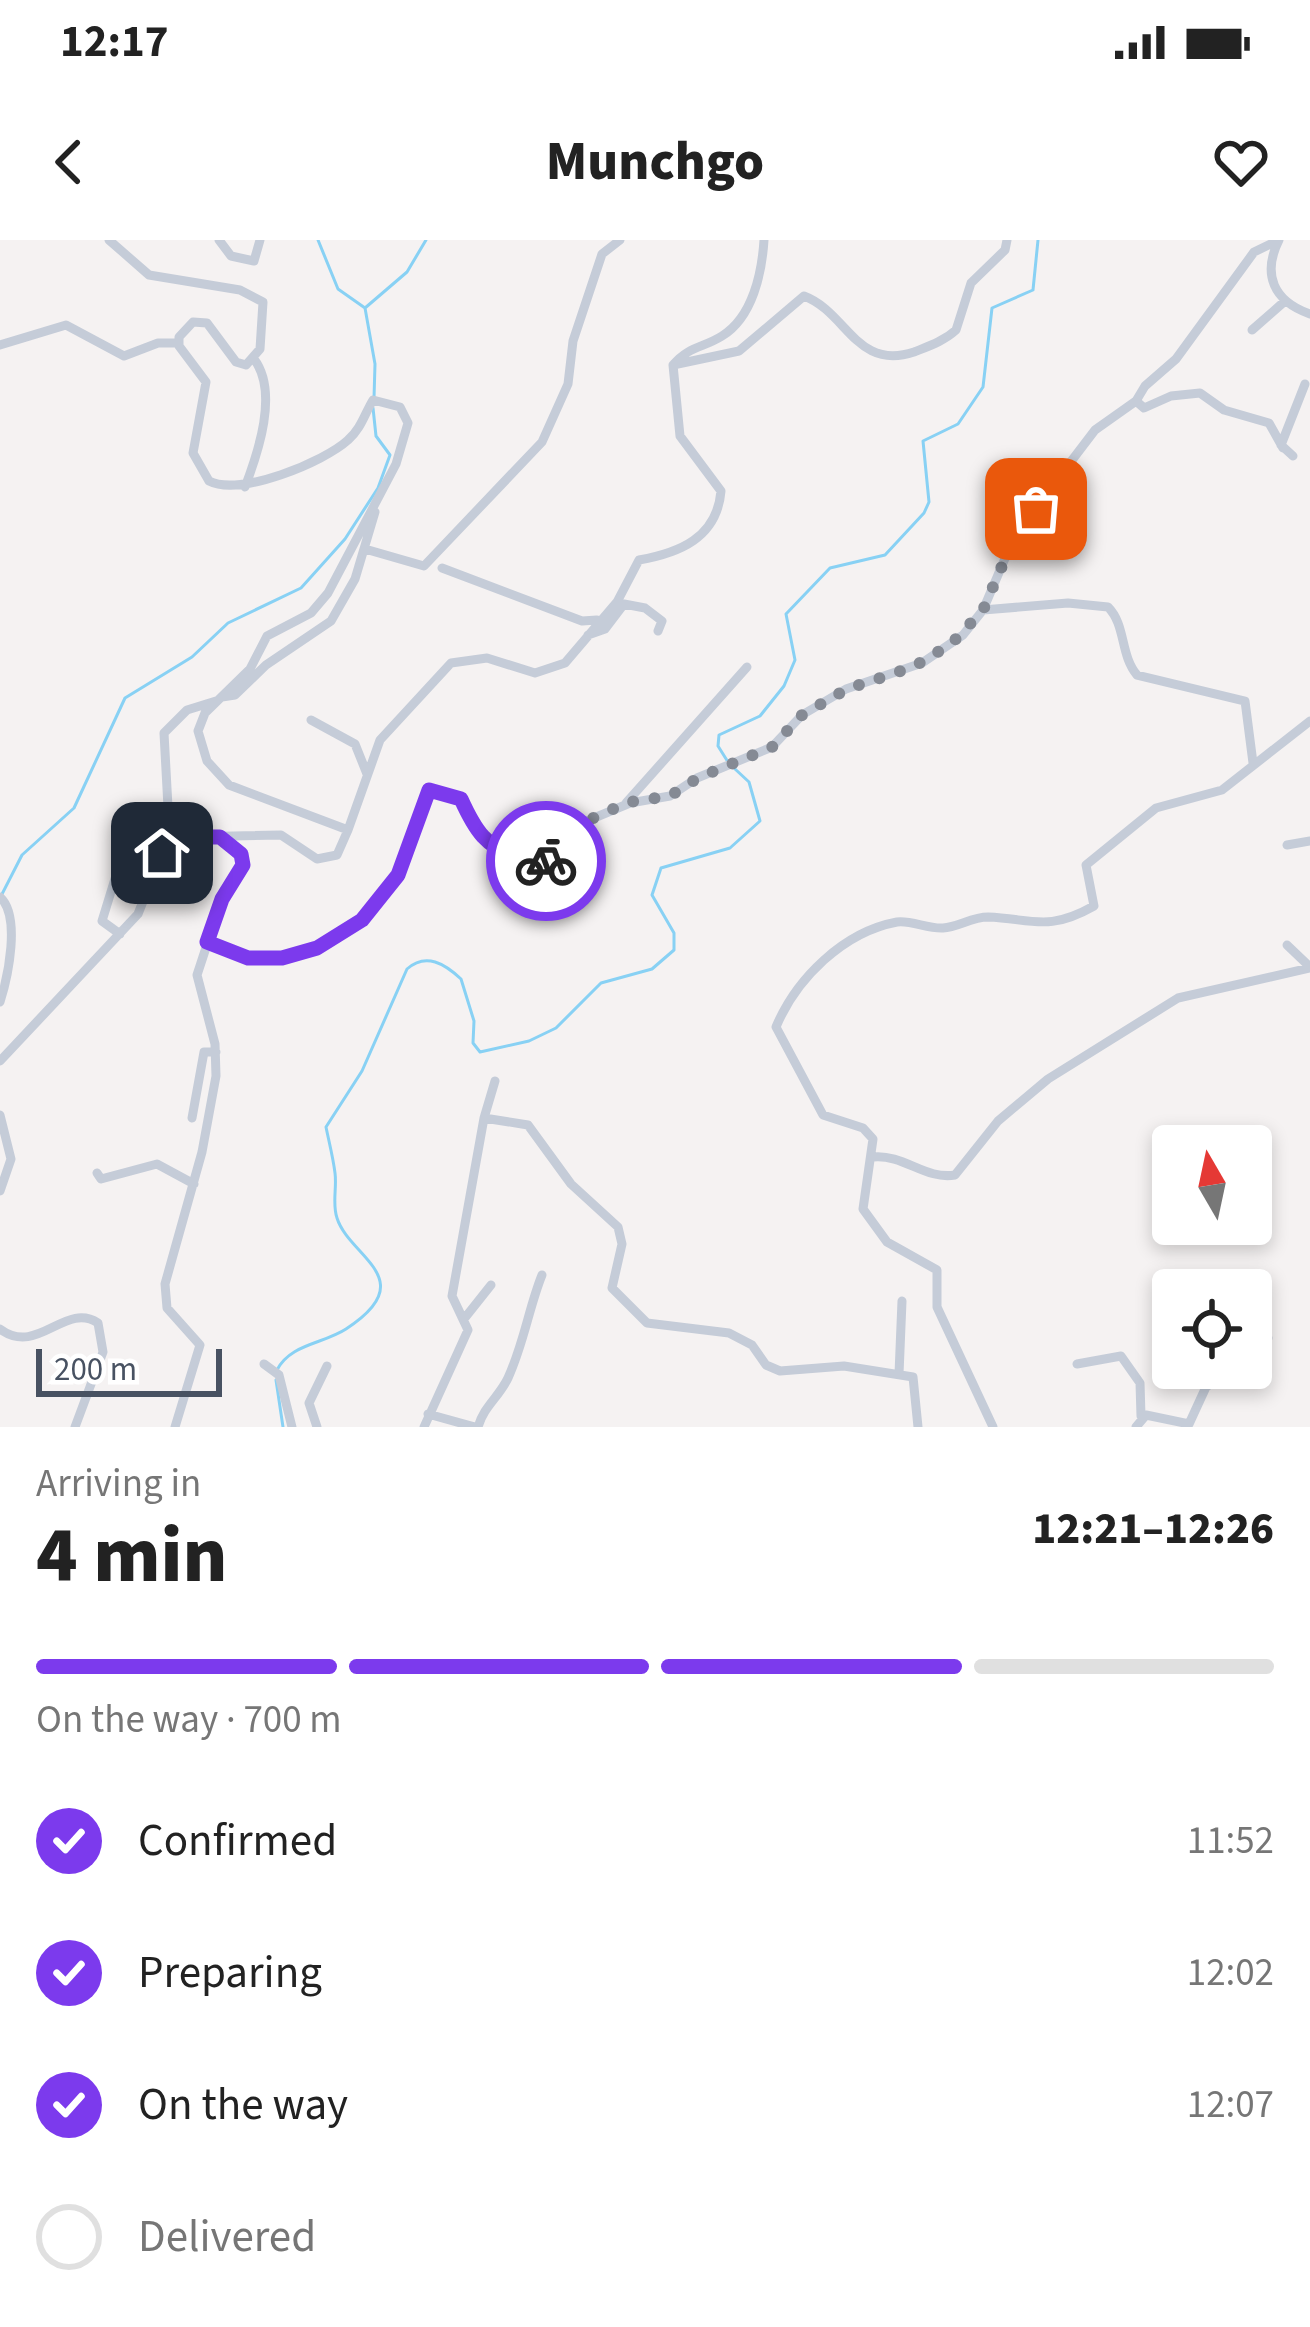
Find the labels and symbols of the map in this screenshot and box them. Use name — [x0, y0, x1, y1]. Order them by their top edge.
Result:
pin — [985, 458, 1087, 560]
courier — [486, 801, 606, 921]
pin — [111, 802, 213, 904]
north arrow — [1152, 1125, 1272, 1245]
scale bar — [36, 1343, 222, 1396]

